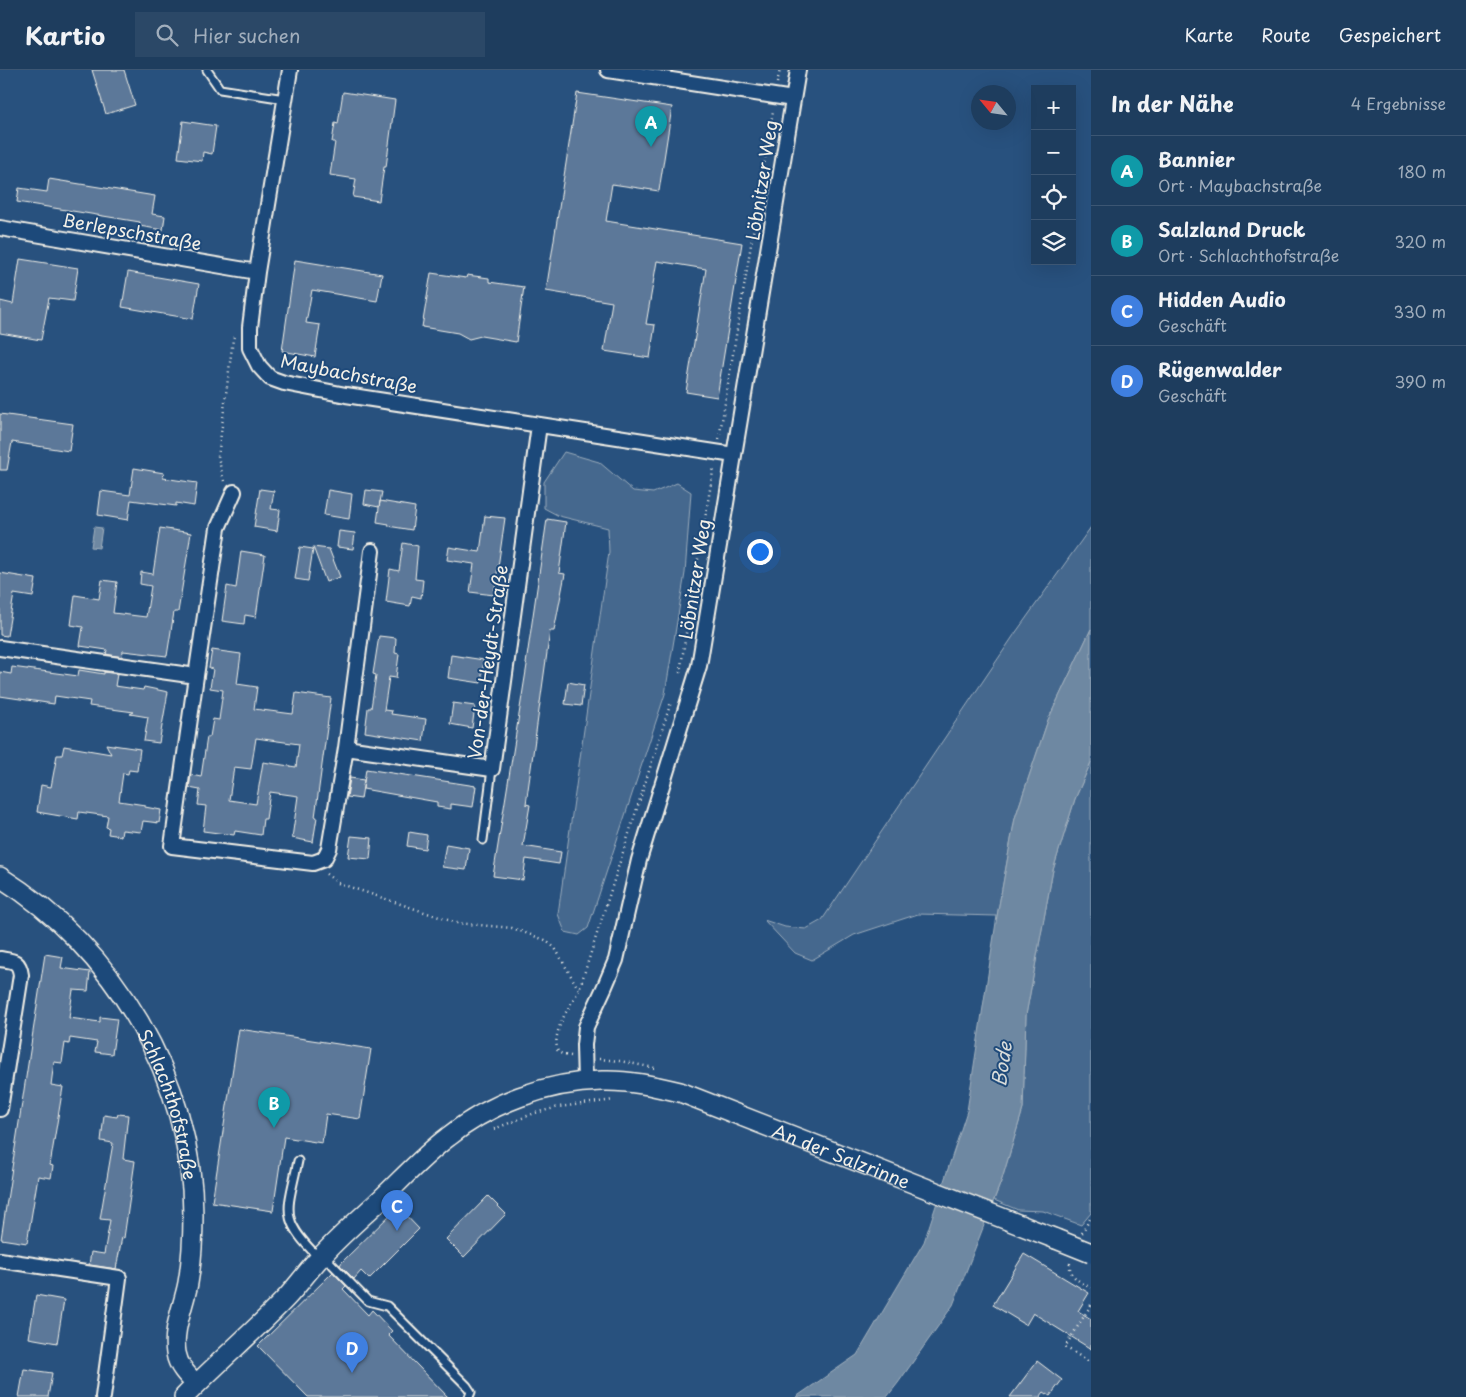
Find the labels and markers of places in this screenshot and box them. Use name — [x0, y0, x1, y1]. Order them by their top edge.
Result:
pin: A — [635, 106, 667, 147]
pin: B — [258, 1087, 290, 1128]
pin: C — [381, 1190, 413, 1231]
pin: D — [336, 1332, 368, 1373]

